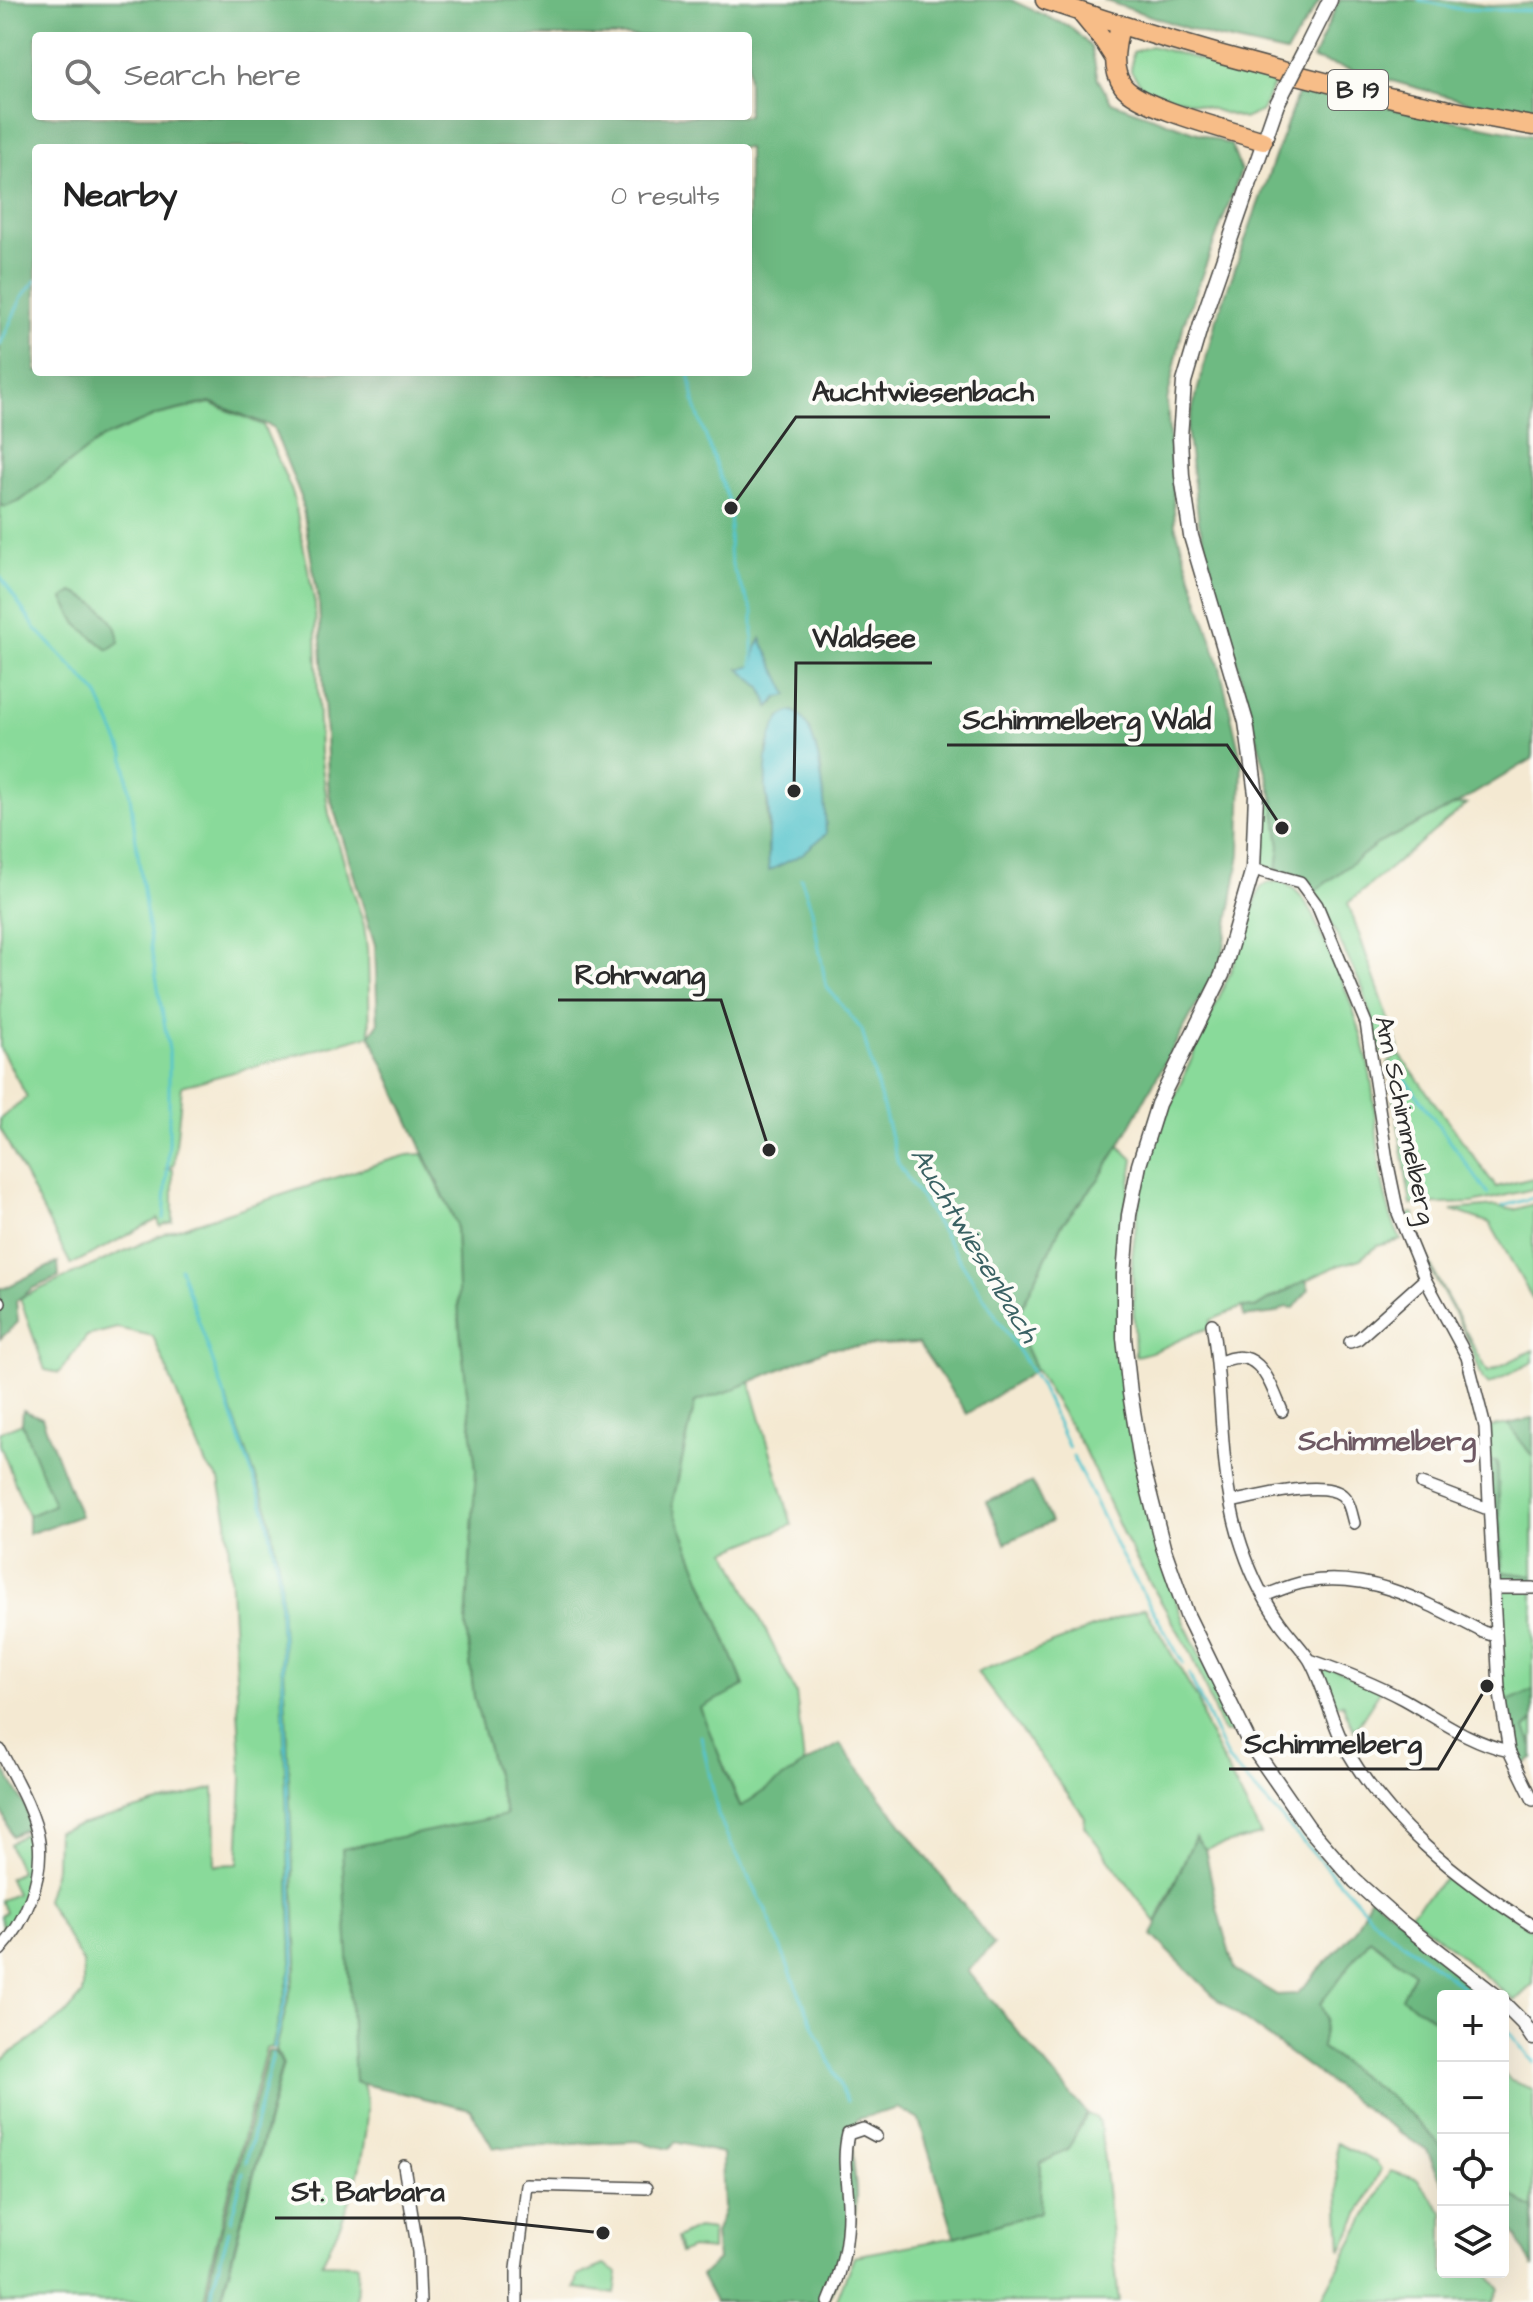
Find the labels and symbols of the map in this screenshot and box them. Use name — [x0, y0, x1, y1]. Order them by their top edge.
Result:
road number: B 19 — [1328, 70, 1388, 110]
callout: Auchtwiesenbach — [796, 365, 1050, 417]
text: Auchtwiesenbach — [812, 373, 1035, 412]
callout: Waldsee — [796, 611, 932, 663]
text: Waldsee — [811, 619, 916, 658]
callout: Schimmelberg Wald — [947, 693, 1227, 745]
text: Schimmelberg Wald — [962, 701, 1212, 742]
callout: Rohrwang — [558, 948, 721, 1000]
text: Rohrwang — [575, 956, 706, 997]
street label: Am Schimmelberg — [1363, 1013, 1445, 1228]
water label: Auchtwiesenbach — [901, 1140, 1049, 1351]
district label: Schimmelberg — [1297, 1422, 1476, 1463]
callout: Schimmelberg — [1229, 1717, 1438, 1769]
text: Schimmelberg — [1243, 1725, 1422, 1766]
callout: St. Barbara — [275, 2166, 460, 2218]
text: St. Barbara — [290, 2173, 446, 2212]

